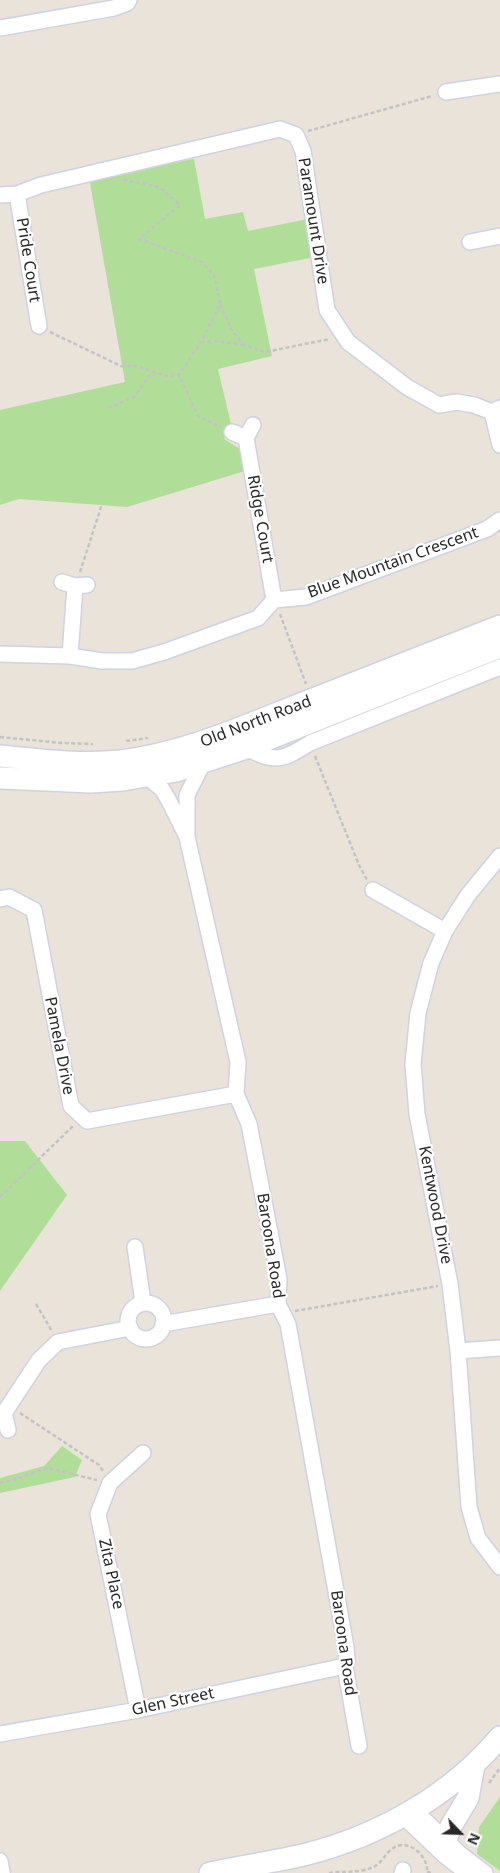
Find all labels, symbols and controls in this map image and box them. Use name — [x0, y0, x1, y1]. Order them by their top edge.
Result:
street label: Paramount Drive — [294, 156, 332, 286]
street label: Pride Court — [12, 216, 44, 304]
street label: Ridge Court — [243, 474, 277, 564]
street label: Blue Mountain Crescent — [305, 523, 481, 603]
street label: Old North Road — [198, 692, 314, 752]
street label: Pamela Drive — [40, 995, 78, 1097]
street label: Kentwood Drive — [414, 1144, 456, 1266]
street label: Baroona Road — [252, 1192, 288, 1300]
street label: Zita Place — [94, 1537, 128, 1611]
street label: Baroona Road — [326, 1589, 360, 1697]
street label: Glen Street — [130, 1684, 216, 1720]
north arrow — [435, 1808, 485, 1858]
text: N — [463, 1830, 485, 1848]

